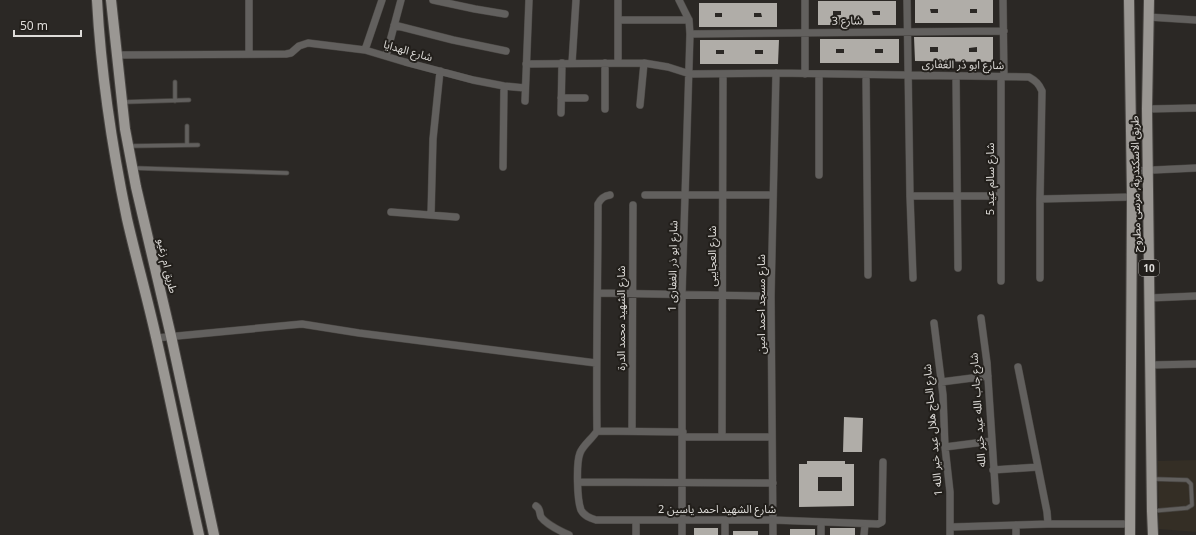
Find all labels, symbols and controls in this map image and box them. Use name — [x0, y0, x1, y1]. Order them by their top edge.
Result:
street label: شارع 3 — [831, 9, 863, 33]
scale bar — [14, 12, 81, 38]
text: 50 m — [20, 14, 48, 39]
street label: شارع الهدايا — [381, 33, 436, 69]
street label: شارع ابو ذر الغفارى — [922, 53, 1005, 77]
street label: طريق الاسكندرية, مرسى مطروح — [1123, 115, 1149, 253]
street label: شارع سالم عيد 5 — [979, 142, 1002, 215]
street label: شارع ابو ذر الغفارى 1 — [661, 220, 685, 312]
street label: شارع العجايبى — [701, 225, 724, 286]
street label: طريق ام زغيو — [150, 236, 184, 296]
street label: شارع مسجد احمد امين — [750, 254, 773, 354]
road number: 10 — [1139, 260, 1159, 276]
street label: شارع الشهيد محمد الدرة — [610, 265, 633, 370]
street label: شارع جاب الله عيد خير الله — [962, 351, 993, 468]
street label: شارع الحاج هلال عيد خير الله 1 — [916, 363, 950, 497]
street label: شارع الشهيد احمد ياسين 2 — [658, 498, 776, 521]

